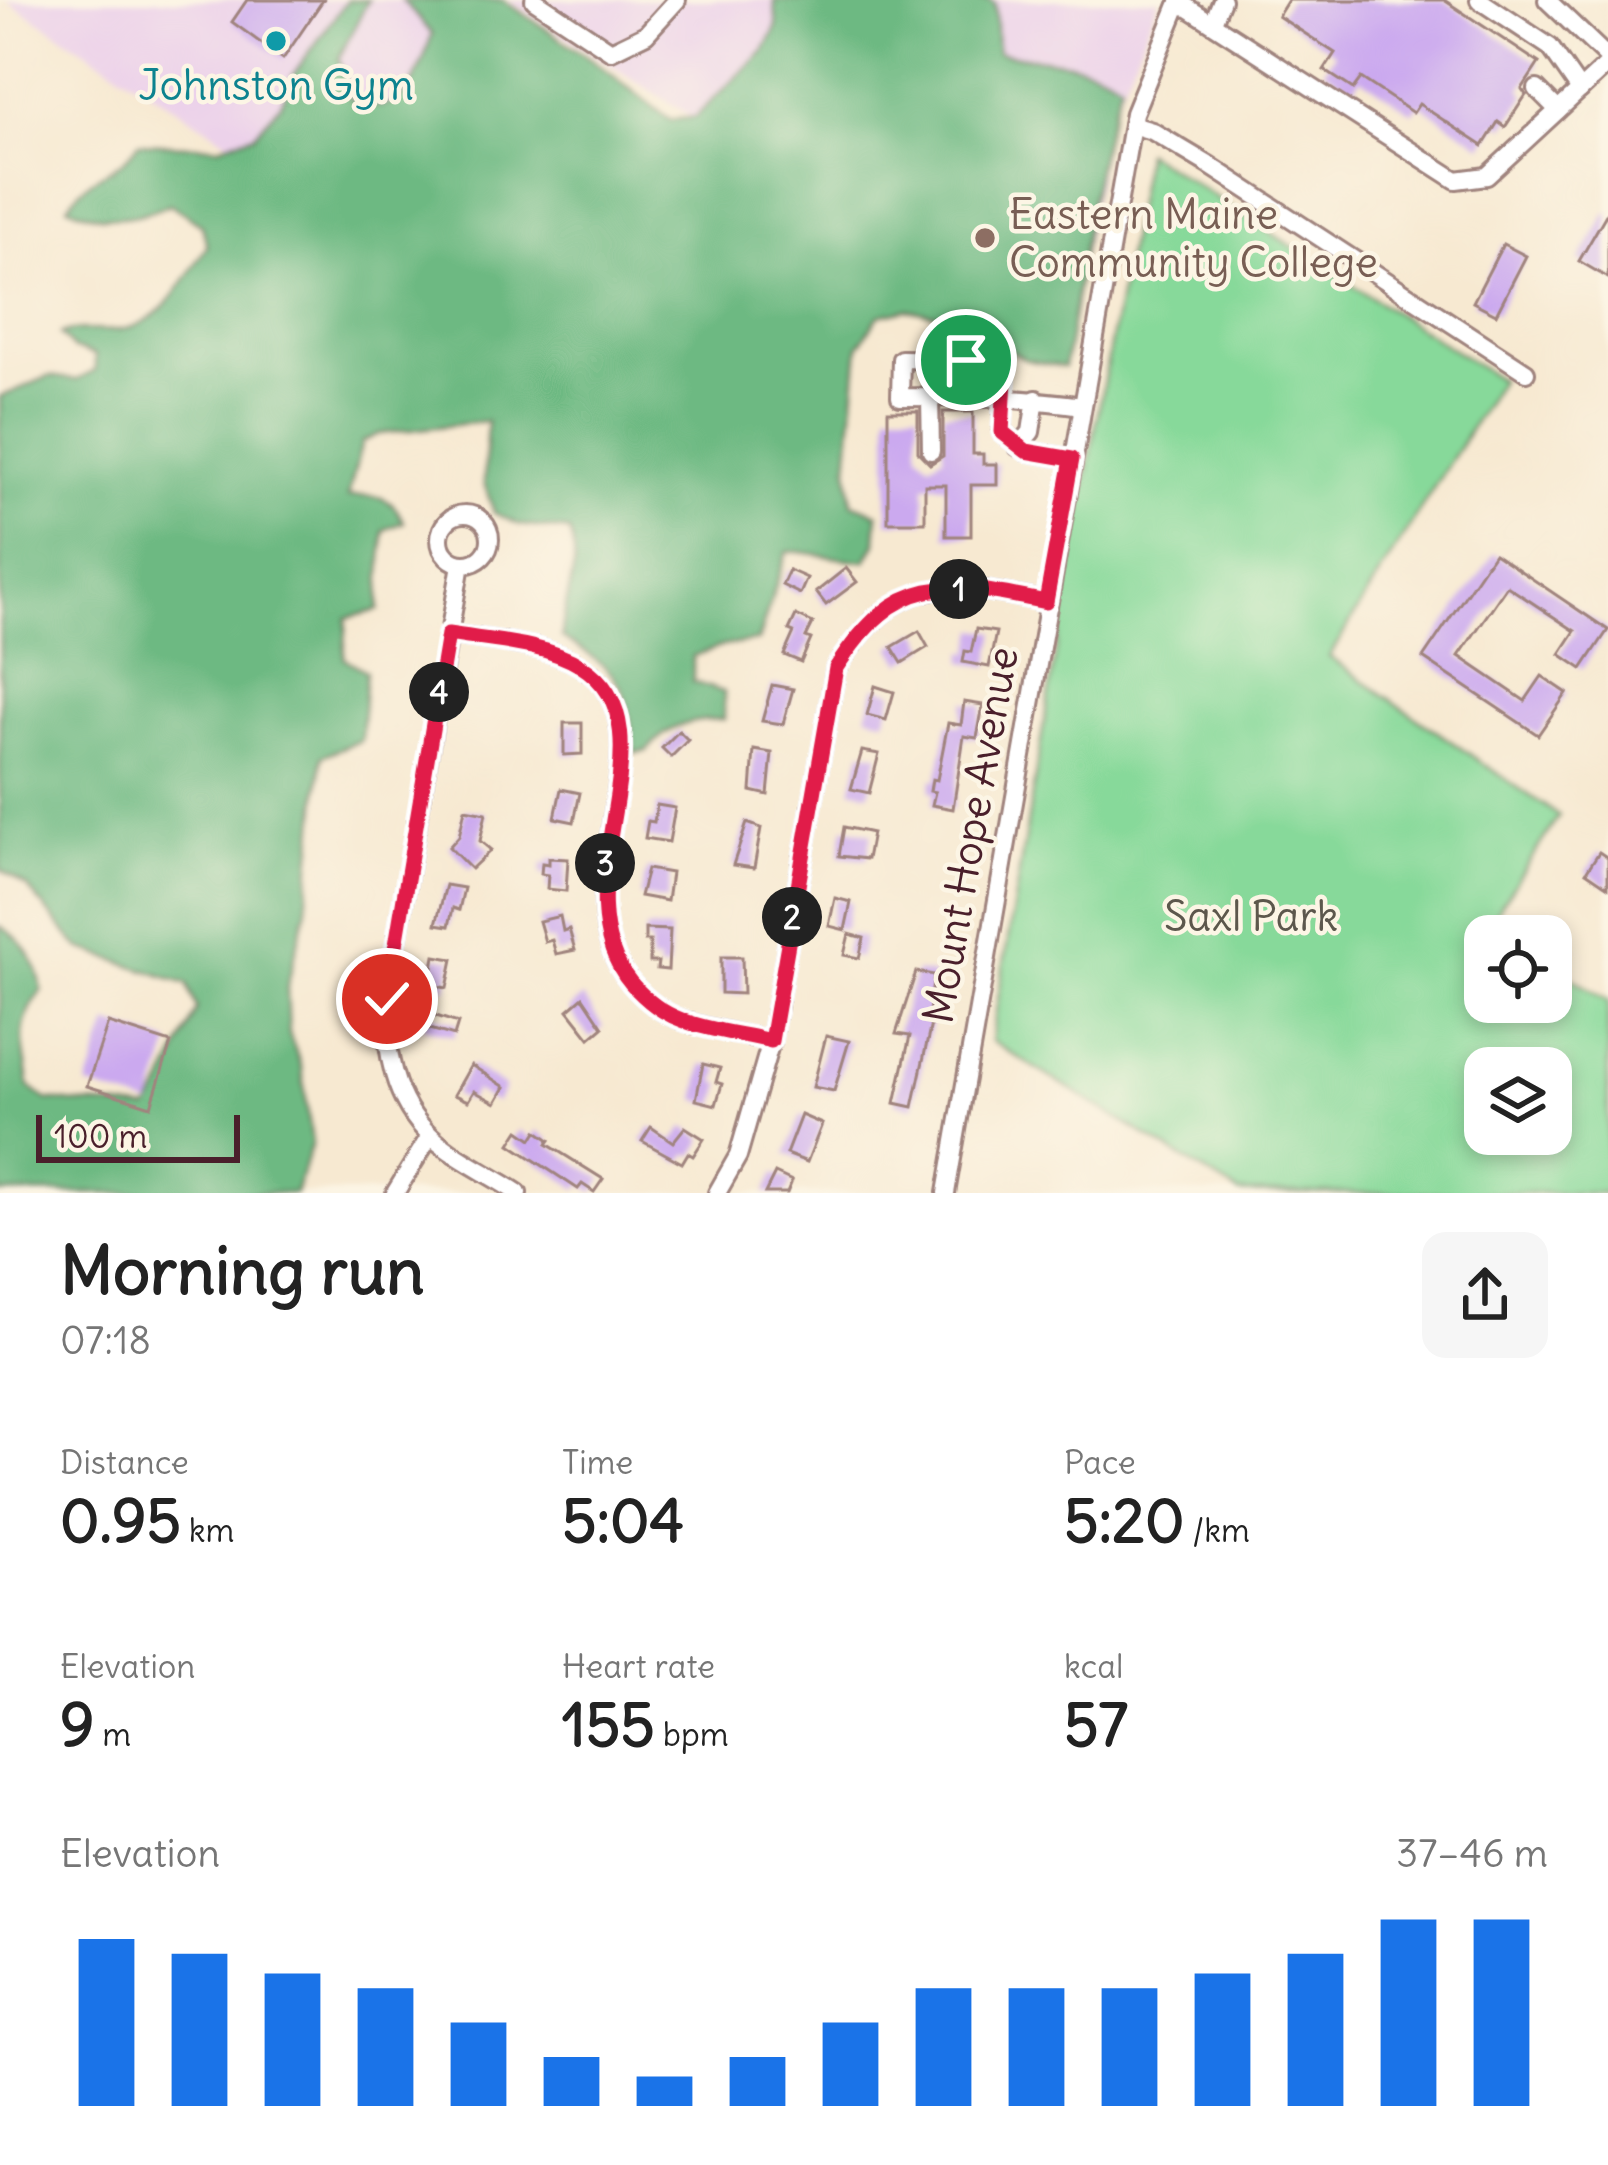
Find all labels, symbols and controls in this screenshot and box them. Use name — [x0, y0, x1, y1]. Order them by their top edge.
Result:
marker: Johnston Gym — [263, 28, 289, 54]
place label: Johnston Gym — [138, 59, 414, 111]
place label: Eastern Maine Community College — [1009, 188, 1378, 288]
marker: Eastern Maine Community College — [972, 225, 998, 251]
pin — [915, 309, 1017, 411]
icon: arrive — [933, 327, 999, 393]
pin: 1 — [929, 559, 989, 619]
text: 1 — [952, 568, 966, 610]
street label: Mount Hope Avenue — [911, 643, 1029, 1027]
pin: 4 — [409, 662, 469, 722]
text: 4 — [429, 671, 449, 713]
pin: 3 — [575, 833, 635, 893]
text: 3 — [596, 842, 614, 884]
pin: 2 — [762, 887, 822, 947]
park label: Saxl Park — [1164, 890, 1338, 942]
text: 2 — [783, 896, 801, 938]
map controls — [1464, 915, 1572, 1155]
button: locate — [1464, 915, 1572, 1023]
pin — [336, 948, 438, 1050]
icon: check — [354, 966, 420, 1032]
button: layers — [1464, 1047, 1572, 1155]
scale bar — [36, 1109, 240, 1162]
text: 100 m — [54, 1115, 147, 1157]
text: Morning run — [60, 1229, 424, 1312]
button: share — [1422, 1232, 1548, 1358]
text: 07:18 — [60, 1316, 151, 1365]
text: Distance — [60, 1441, 189, 1483]
text: Time — [562, 1441, 633, 1483]
text: Pace — [1064, 1441, 1136, 1483]
text: 0.95 — [60, 1483, 181, 1558]
text: 5:04 — [562, 1483, 684, 1558]
text: 5:20 — [1064, 1483, 1184, 1558]
text: km — [181, 1509, 235, 1551]
text: /km — [1184, 1509, 1250, 1551]
text: Elevation — [60, 1645, 195, 1687]
text: Heart rate — [562, 1645, 715, 1687]
text: kcal — [1064, 1645, 1123, 1687]
text: 9 — [60, 1687, 95, 1762]
text: 155 — [562, 1687, 655, 1762]
text: 57 — [1064, 1687, 1128, 1762]
text: m — [95, 1713, 131, 1755]
text: bpm — [655, 1713, 729, 1755]
text: Elevation — [60, 1829, 220, 1878]
text: 37–46 m — [1396, 1829, 1548, 1878]

